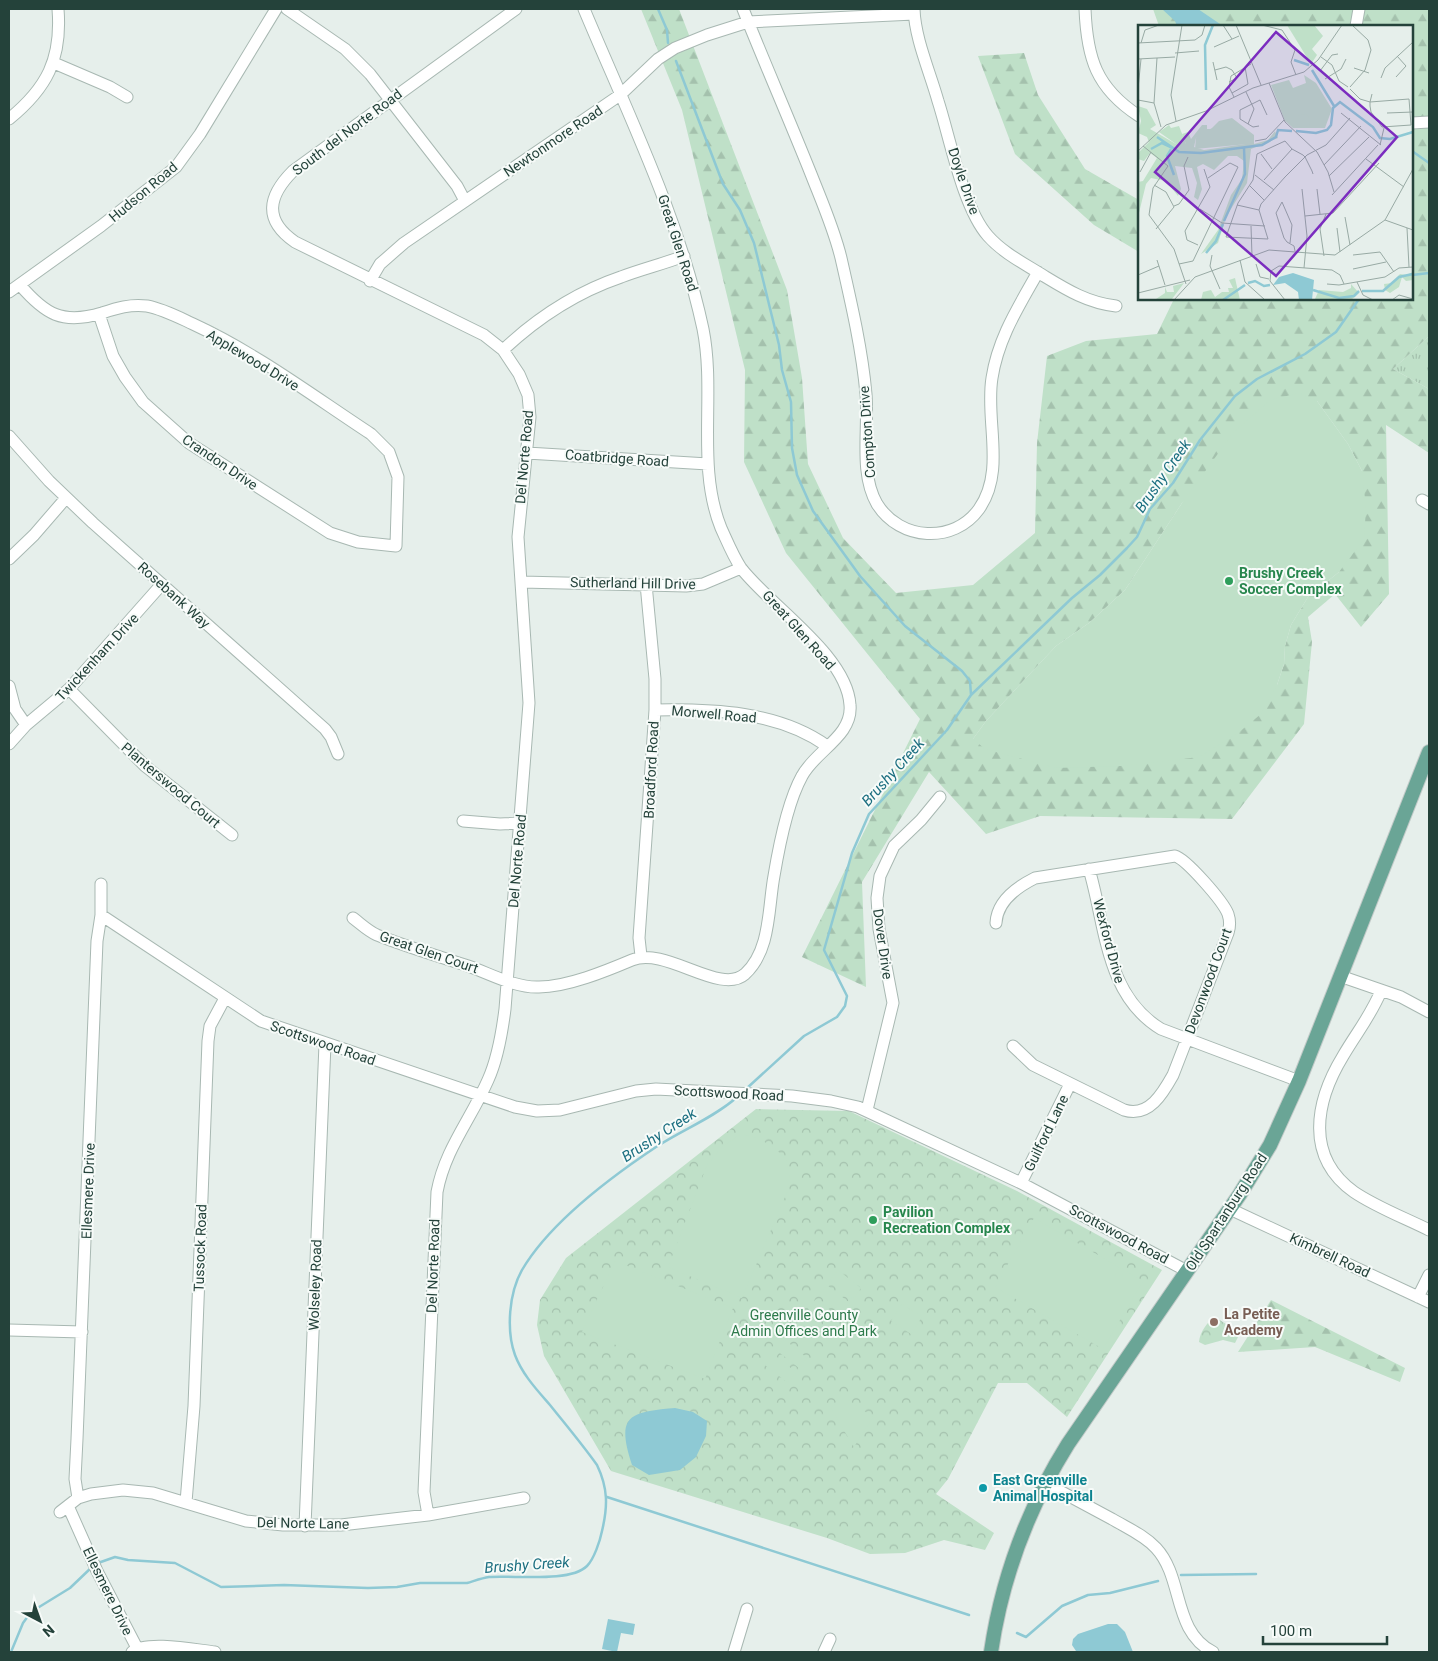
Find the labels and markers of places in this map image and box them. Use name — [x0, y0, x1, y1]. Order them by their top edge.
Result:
place label: Brushy Creek Soccer Complex — [1239, 565, 1343, 597]
marker: Brushy Creek Soccer Complex — [1223, 575, 1235, 587]
place label: Pavilion Recreation Complex — [883, 1204, 1011, 1236]
marker: Pavilion Recreation Complex — [867, 1214, 879, 1226]
place label: La Petite Academy — [1224, 1306, 1284, 1338]
marker: La Petite Academy — [1208, 1316, 1220, 1328]
place label: East Greenville Animal Hospital — [993, 1472, 1093, 1504]
marker: East Greenville Animal Hospital — [977, 1482, 989, 1494]

